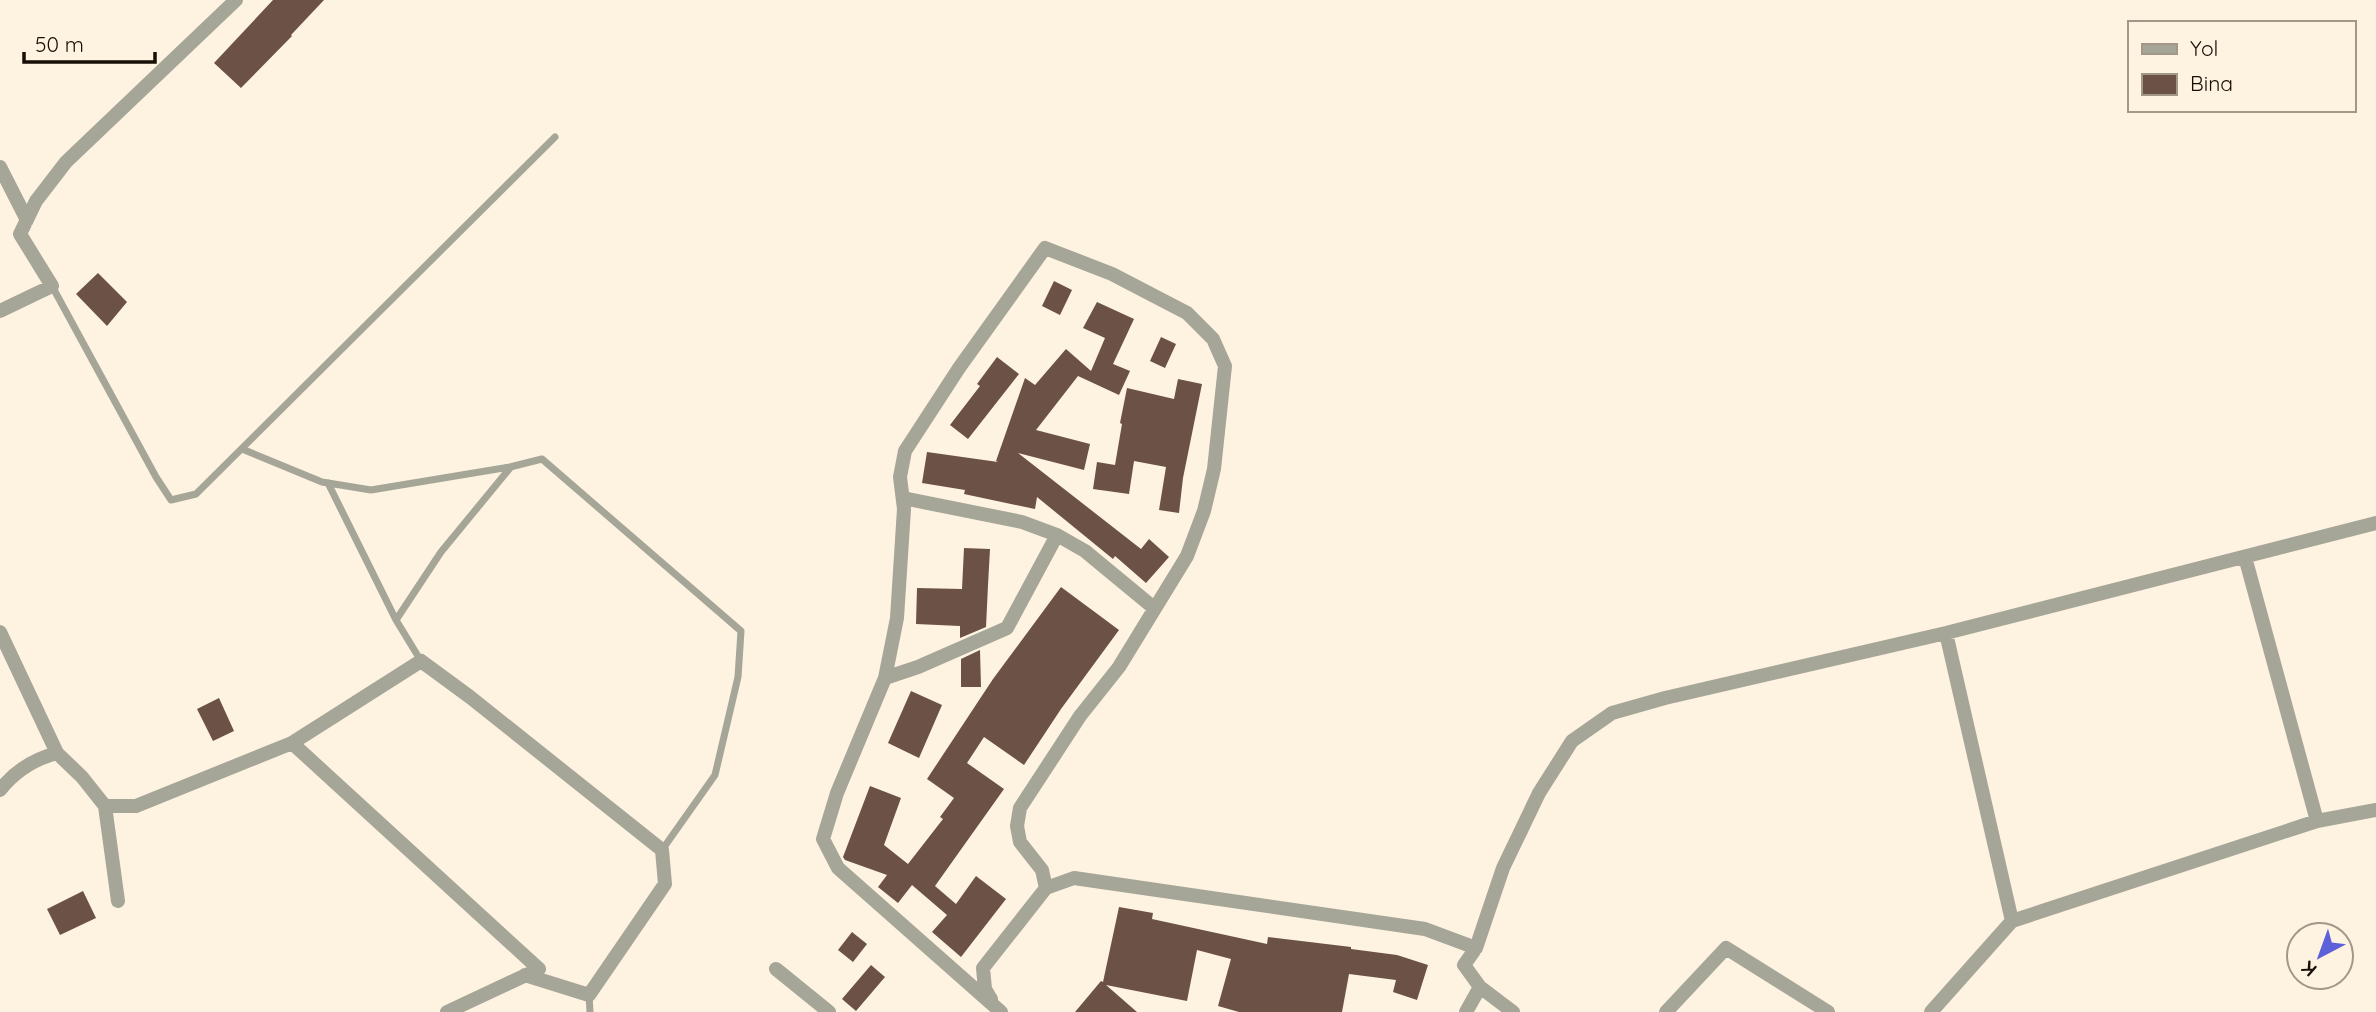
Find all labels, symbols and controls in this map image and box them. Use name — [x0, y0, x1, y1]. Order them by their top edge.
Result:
scale bar — [24, 21, 156, 65]
legend — [2128, 21, 2355, 112]
text: 50 m — [35, 31, 84, 57]
text: Yol — [2190, 35, 2218, 61]
text: Bina — [2190, 70, 2233, 96]
north arrow — [2285, 921, 2355, 991]
text: K — [2296, 956, 2321, 982]

